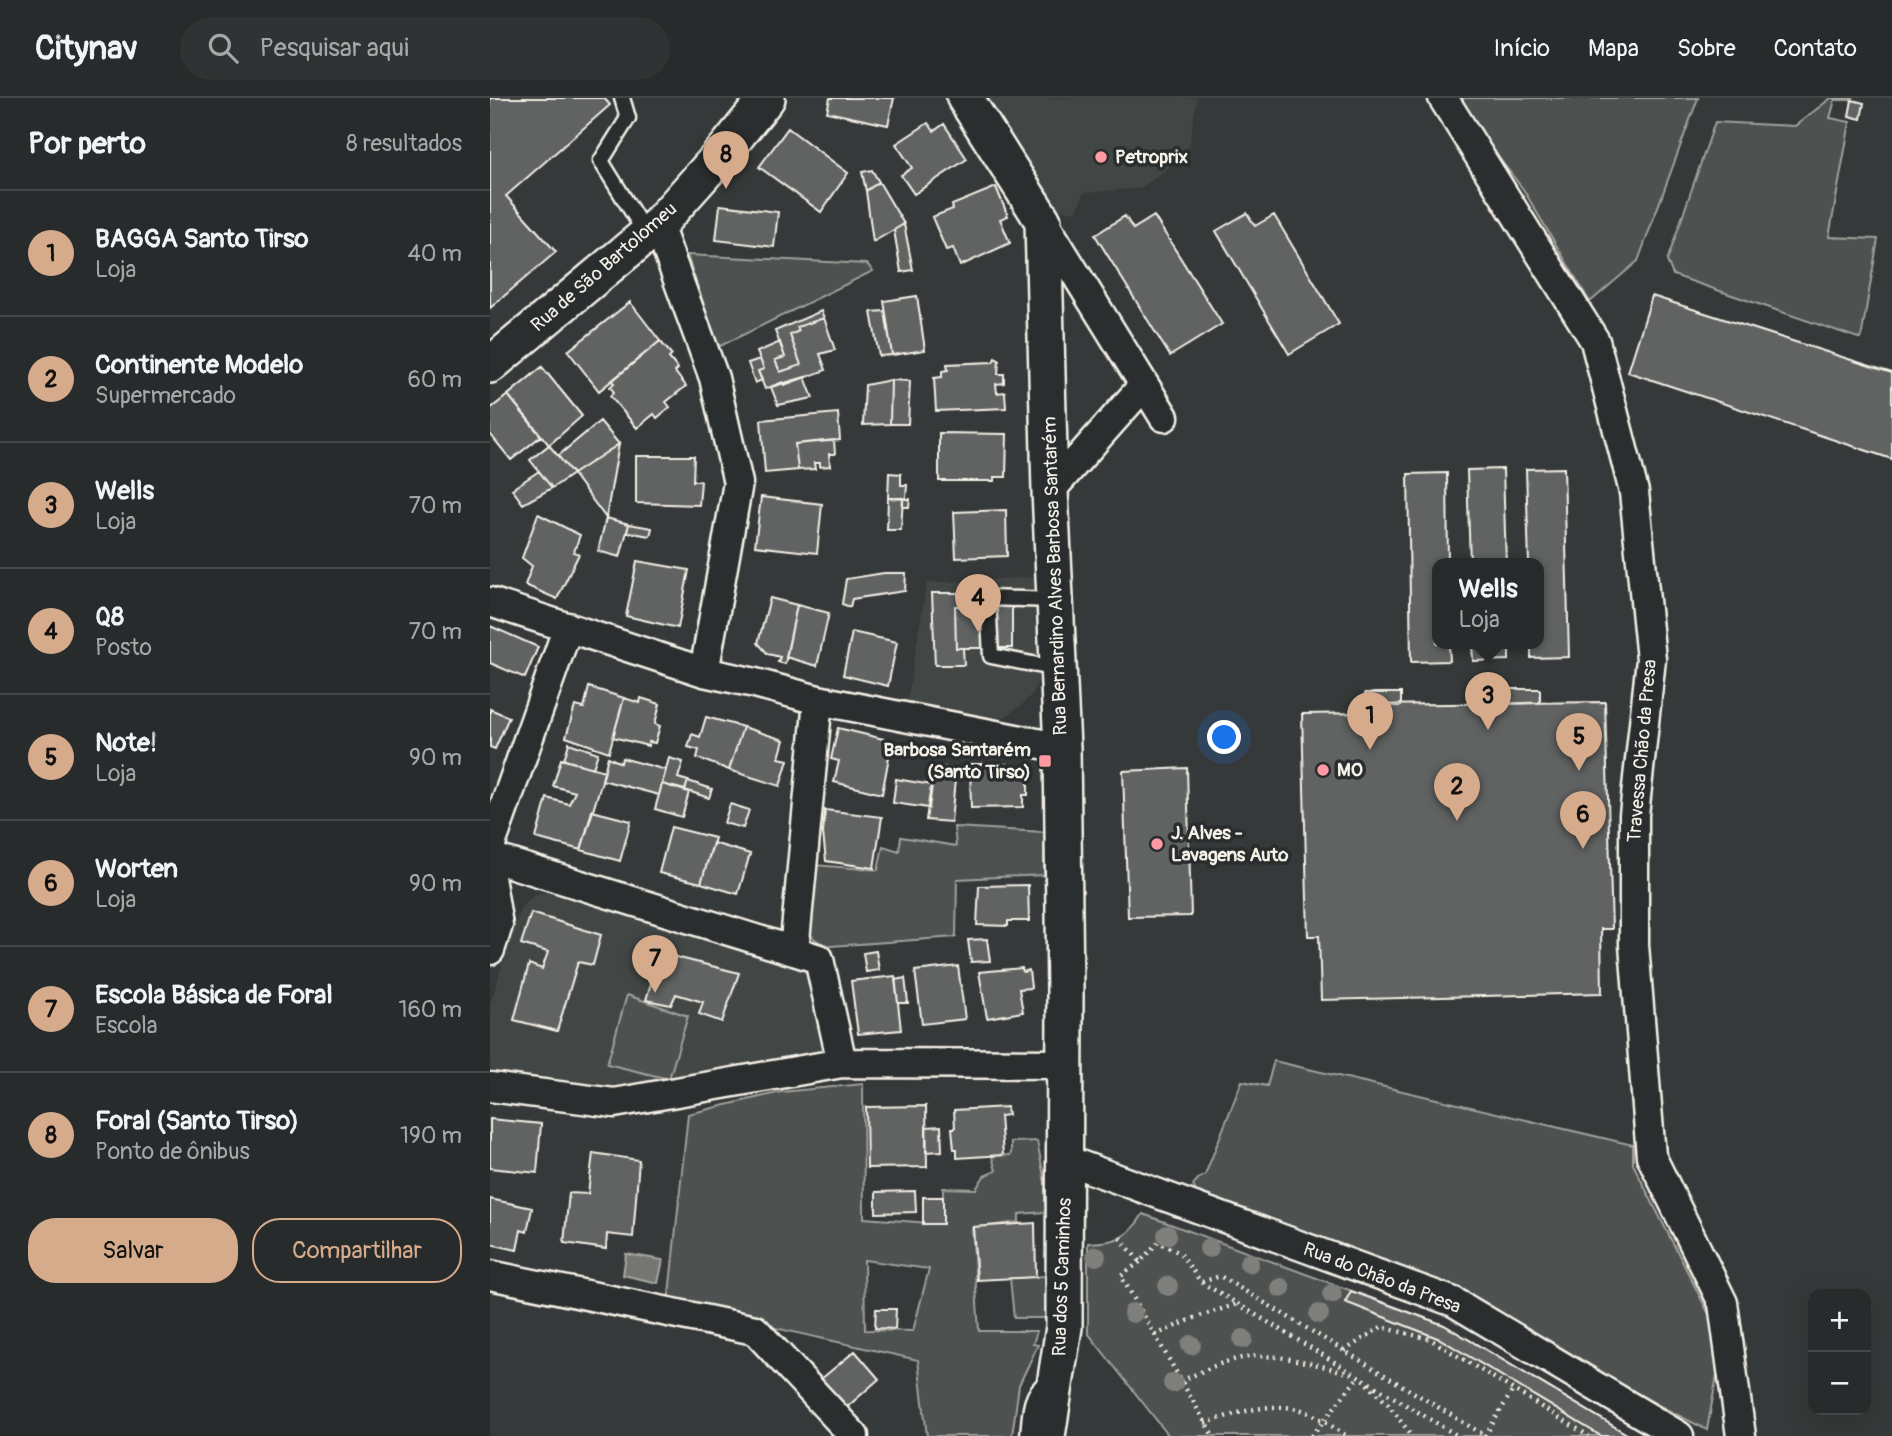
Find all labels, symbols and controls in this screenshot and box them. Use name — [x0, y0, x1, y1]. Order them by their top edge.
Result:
search box — [180, 17, 670, 80]
text: Citynav — [35, 28, 138, 69]
icon: search — [204, 29, 242, 67]
text: Pesquisar aqui — [260, 32, 409, 64]
text: Início — [1494, 34, 1550, 63]
text: Mapa — [1588, 34, 1639, 63]
text: Sobre — [1677, 34, 1736, 63]
text: Contato — [1774, 34, 1857, 63]
text: Por perto — [28, 125, 146, 162]
text: 8 resultados — [346, 129, 462, 158]
pin: 8 — [703, 131, 749, 189]
place label: Petroprix — [1115, 145, 1188, 169]
marker: Petroprix — [1093, 149, 1109, 165]
street label: Rua de São Bartolomeu — [526, 197, 682, 337]
text: BAGGA Santo Tirso — [95, 223, 309, 255]
text: 1 — [47, 239, 56, 268]
text: 40 m — [408, 239, 462, 268]
text: Loja — [95, 255, 136, 284]
text: Continente Modelo — [95, 349, 303, 381]
text: 2 — [45, 365, 57, 394]
text: 60 m — [407, 365, 462, 394]
text: Supermercado — [95, 381, 236, 410]
street label: Rua Bernardino Alves Barbosa Santarém — [1037, 416, 1073, 736]
text: Wells — [95, 475, 154, 507]
text: 3 — [45, 491, 57, 520]
text: 70 m — [409, 491, 462, 520]
text: Loja — [95, 507, 136, 536]
popup — [1432, 558, 1544, 649]
text: Wells — [1458, 573, 1518, 605]
pin: 4 — [955, 574, 1001, 632]
text: Q8 — [95, 601, 124, 633]
text: Loja — [1458, 605, 1500, 634]
text: 4 — [44, 617, 58, 646]
text: 70 m — [409, 617, 462, 646]
text: Posto — [95, 633, 152, 662]
street label: Travessa Chão da Presa — [1622, 658, 1662, 844]
pin: 3 — [1465, 672, 1511, 730]
pin: 1 — [1347, 692, 1393, 750]
pin: 5 — [1556, 713, 1602, 771]
your location — [1207, 720, 1241, 754]
text: Note! — [95, 727, 157, 759]
place label: Barbosa Santarém (Santo Tirso) — [883, 738, 1031, 784]
text: 5 — [45, 743, 57, 772]
text: 90 m — [409, 743, 462, 772]
marker: Barbosa Santarém (Santo Tirso) — [1037, 753, 1053, 769]
place label: MO — [1337, 758, 1363, 782]
text: Loja — [95, 759, 136, 788]
marker: MO — [1315, 762, 1331, 778]
pin: 2 — [1434, 763, 1480, 821]
pin: 6 — [1560, 791, 1606, 849]
place label: J. Alves - Lavagens Auto — [1171, 821, 1289, 867]
marker: J. Alves - Lavagens Auto — [1149, 836, 1165, 852]
text: Worten — [95, 853, 178, 885]
text: 6 — [44, 869, 58, 898]
text: 90 m — [409, 869, 462, 898]
text: Loja — [95, 885, 136, 914]
pin: 7 — [632, 935, 678, 993]
text: Escola Básica de Foral — [95, 979, 333, 1011]
text: 7 — [45, 995, 57, 1024]
text: 160 m — [398, 995, 462, 1024]
text: Escola — [95, 1011, 157, 1040]
text: Foral (Santo Tirso) — [95, 1105, 299, 1137]
text: 8 — [45, 1121, 57, 1150]
text: 190 m — [400, 1121, 462, 1150]
text: Ponto de ônibus — [95, 1137, 250, 1166]
street label: Rua dos 5 Caminhos — [1047, 1197, 1077, 1357]
button: Salvar — [28, 1218, 238, 1283]
button: Compartilhar — [252, 1218, 462, 1283]
street label: Rua do Chão da Presa — [1300, 1237, 1464, 1319]
map controls — [1808, 1289, 1871, 1415]
button: + — [1808, 1289, 1871, 1352]
button: − — [1808, 1352, 1871, 1415]

